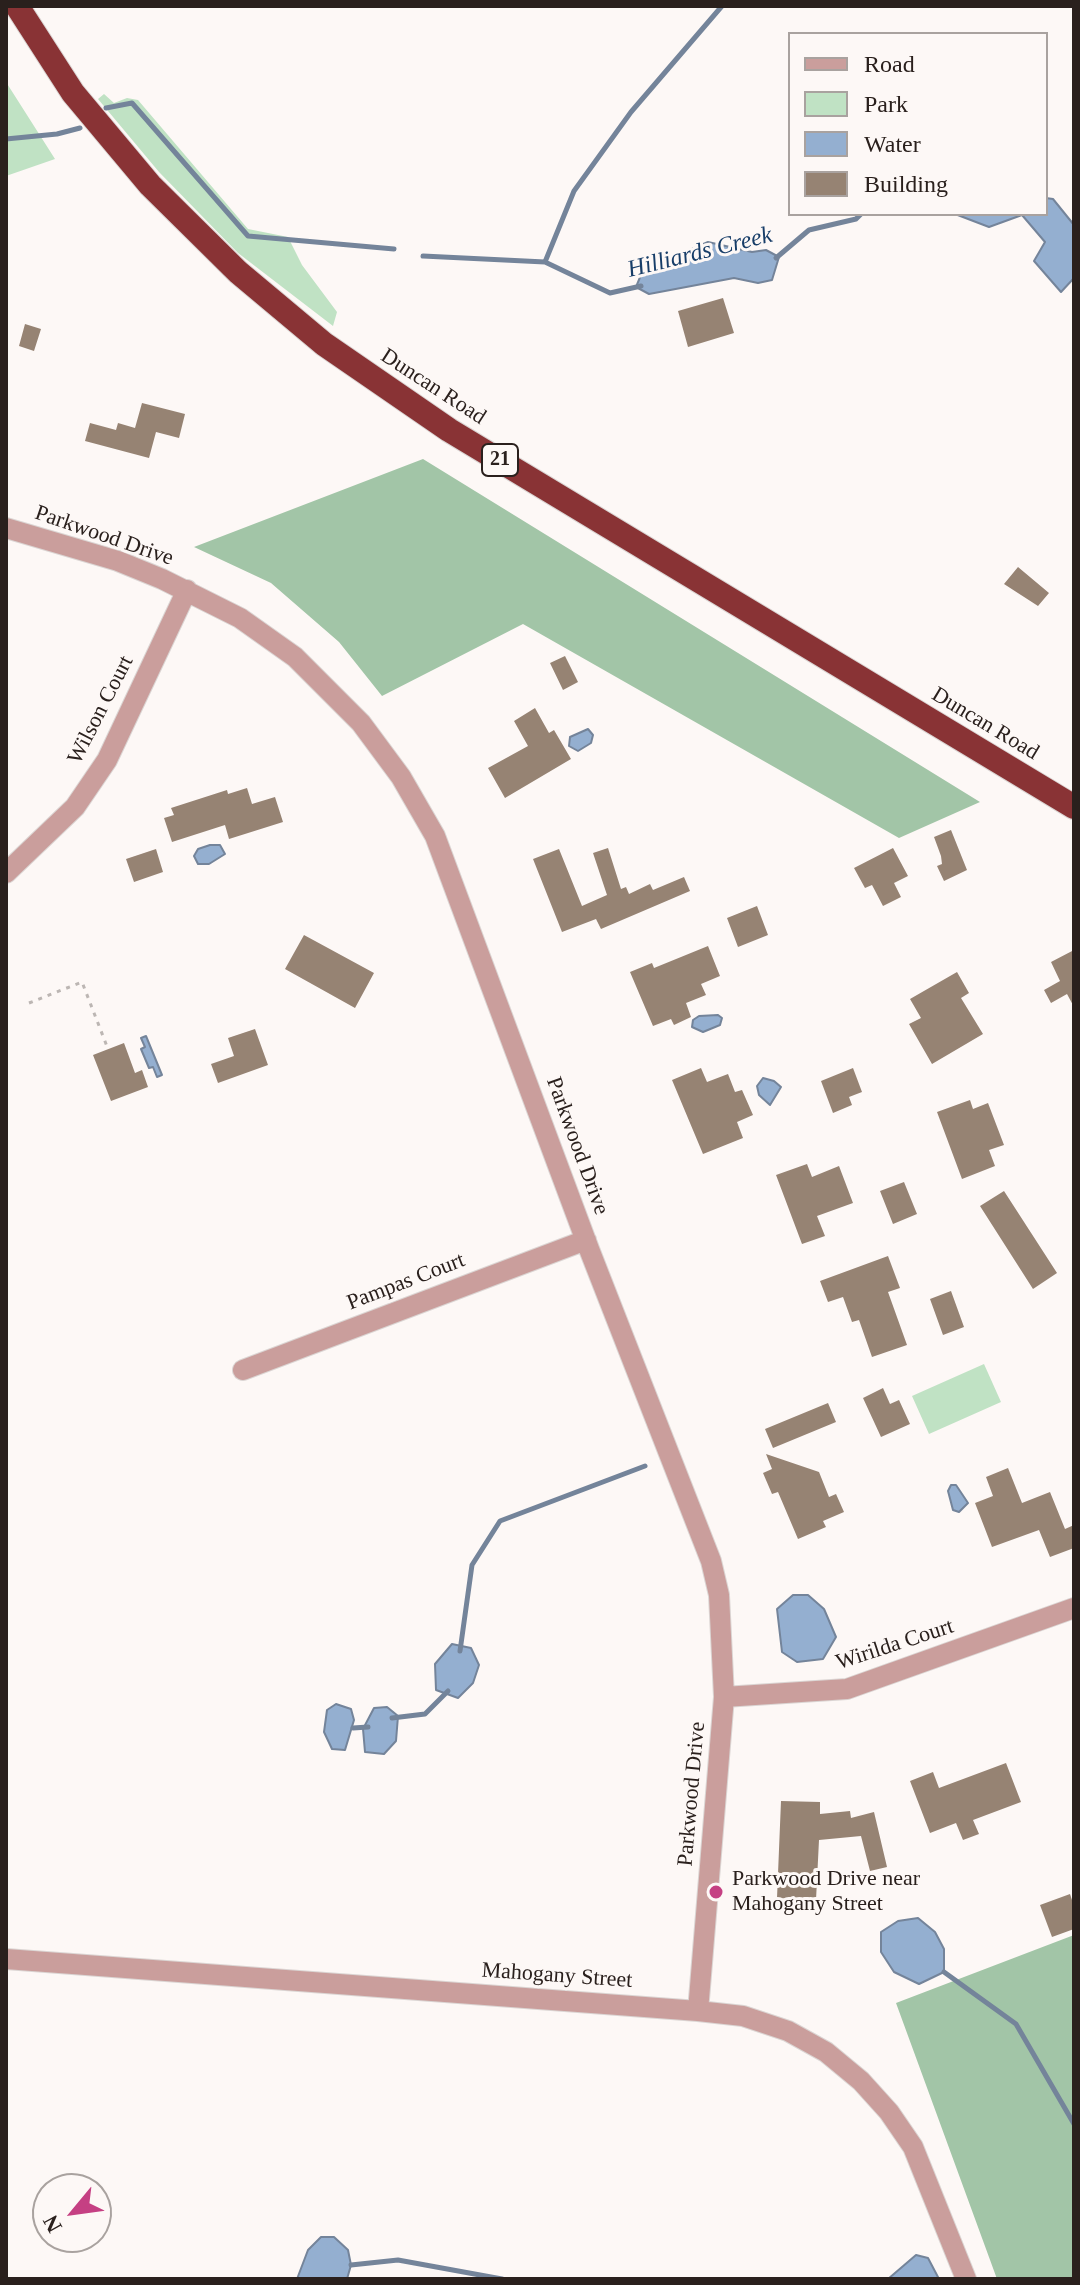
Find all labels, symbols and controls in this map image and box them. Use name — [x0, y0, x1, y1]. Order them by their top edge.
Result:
legend — [788, 32, 1048, 216]
text: Road — [864, 51, 915, 77]
text: Park — [864, 91, 908, 117]
text: Water — [864, 131, 921, 157]
text: Building — [864, 171, 948, 197]
water label: Hilliards Creek — [625, 221, 775, 285]
street label: Duncan Road — [375, 343, 491, 431]
road number: 21 — [482, 444, 518, 476]
street label: Parkwood Drive — [31, 500, 177, 572]
street label: Wilson Court — [62, 651, 140, 769]
street label: Duncan Road — [927, 682, 1043, 766]
street label: Parkwood Drive — [540, 1073, 614, 1219]
street label: Pampas Court — [343, 1247, 469, 1317]
street label: Wirilda Court — [833, 1614, 957, 1676]
street label: Parkwood Drive — [673, 1721, 711, 1867]
place label: Parkwood Drive near Mahogany Street — [732, 1866, 920, 1918]
marker: Parkwood Drive near Mahogany Street — [707, 1883, 725, 1901]
street label: Mahogany Street — [481, 1958, 633, 1994]
north arrow — [32, 2173, 112, 2253]
text: N — [38, 2211, 67, 2237]

